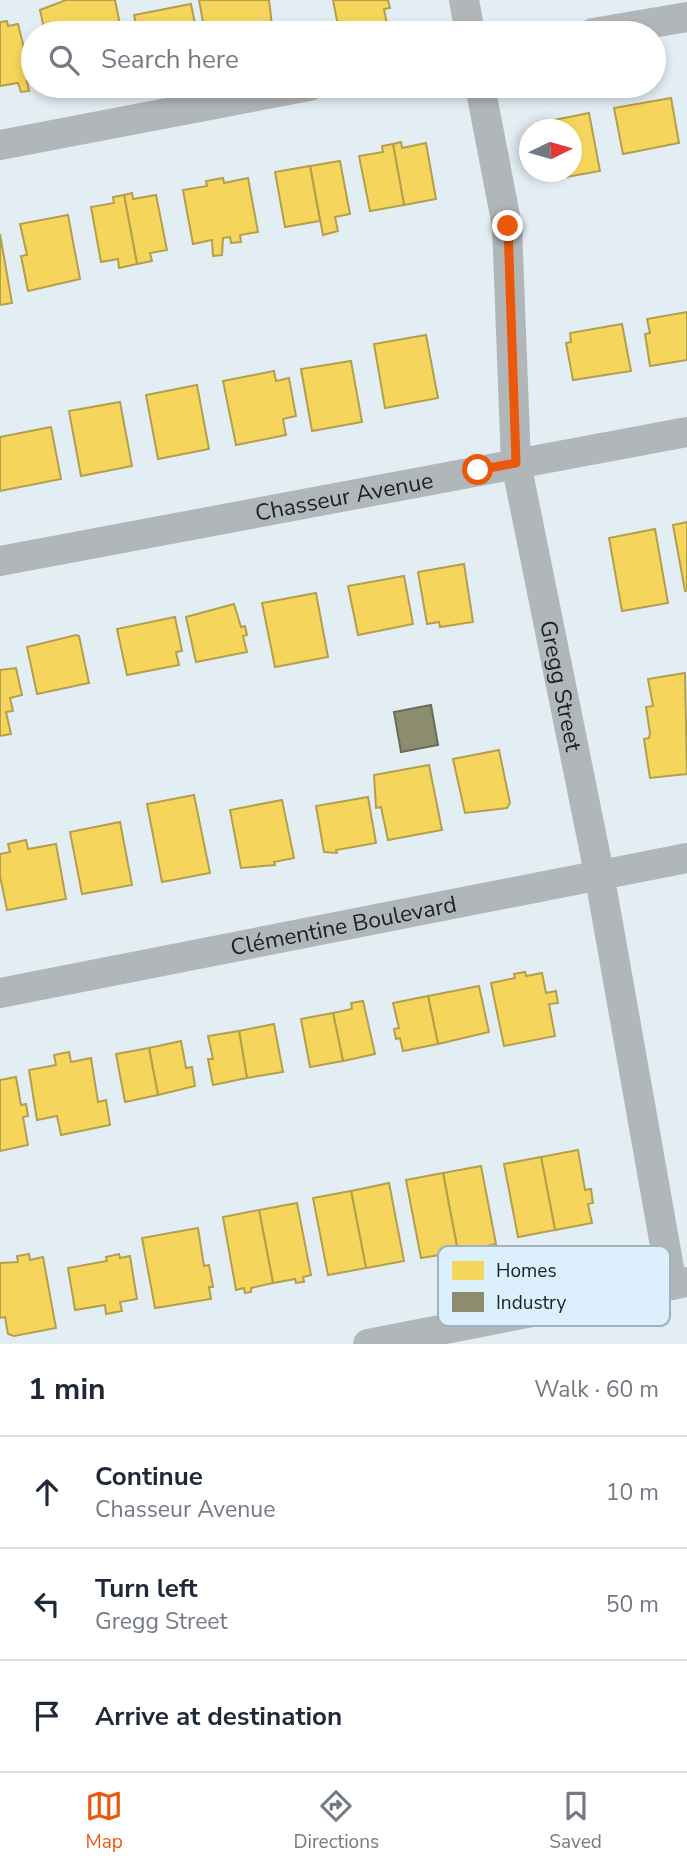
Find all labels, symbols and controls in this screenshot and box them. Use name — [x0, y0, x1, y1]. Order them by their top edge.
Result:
search box — [21, 21, 666, 98]
icon: search — [45, 41, 83, 79]
text: Search here — [101, 42, 239, 77]
north arrow — [519, 119, 582, 182]
route end — [492, 210, 523, 241]
route start — [462, 454, 493, 485]
street label: Chasseur Avenue — [252, 465, 436, 528]
street label: Gregg Street — [533, 618, 590, 755]
street label: Clémentine Boulevard — [228, 888, 459, 963]
legend — [438, 1246, 670, 1326]
text: Homes — [496, 1258, 557, 1284]
text: Industry — [496, 1290, 566, 1316]
text: 1 min — [28, 1369, 106, 1410]
text: Walk · 60 m — [534, 1374, 659, 1405]
text: Continue — [95, 1459, 203, 1494]
icon: ahead — [28, 1473, 66, 1511]
text: 10 m — [606, 1477, 659, 1508]
text: Chasseur Avenue — [95, 1494, 275, 1525]
text: Turn left — [95, 1571, 198, 1606]
icon: left — [28, 1585, 66, 1623]
text: 50 m — [606, 1589, 659, 1620]
text: Gregg Street — [95, 1606, 228, 1637]
icon: arrive — [28, 1697, 66, 1735]
text: Arrive at destination — [95, 1699, 342, 1734]
tab: Map — [85, 1787, 123, 1855]
tab: Directions — [293, 1787, 379, 1855]
tab: Saved — [549, 1787, 602, 1855]

